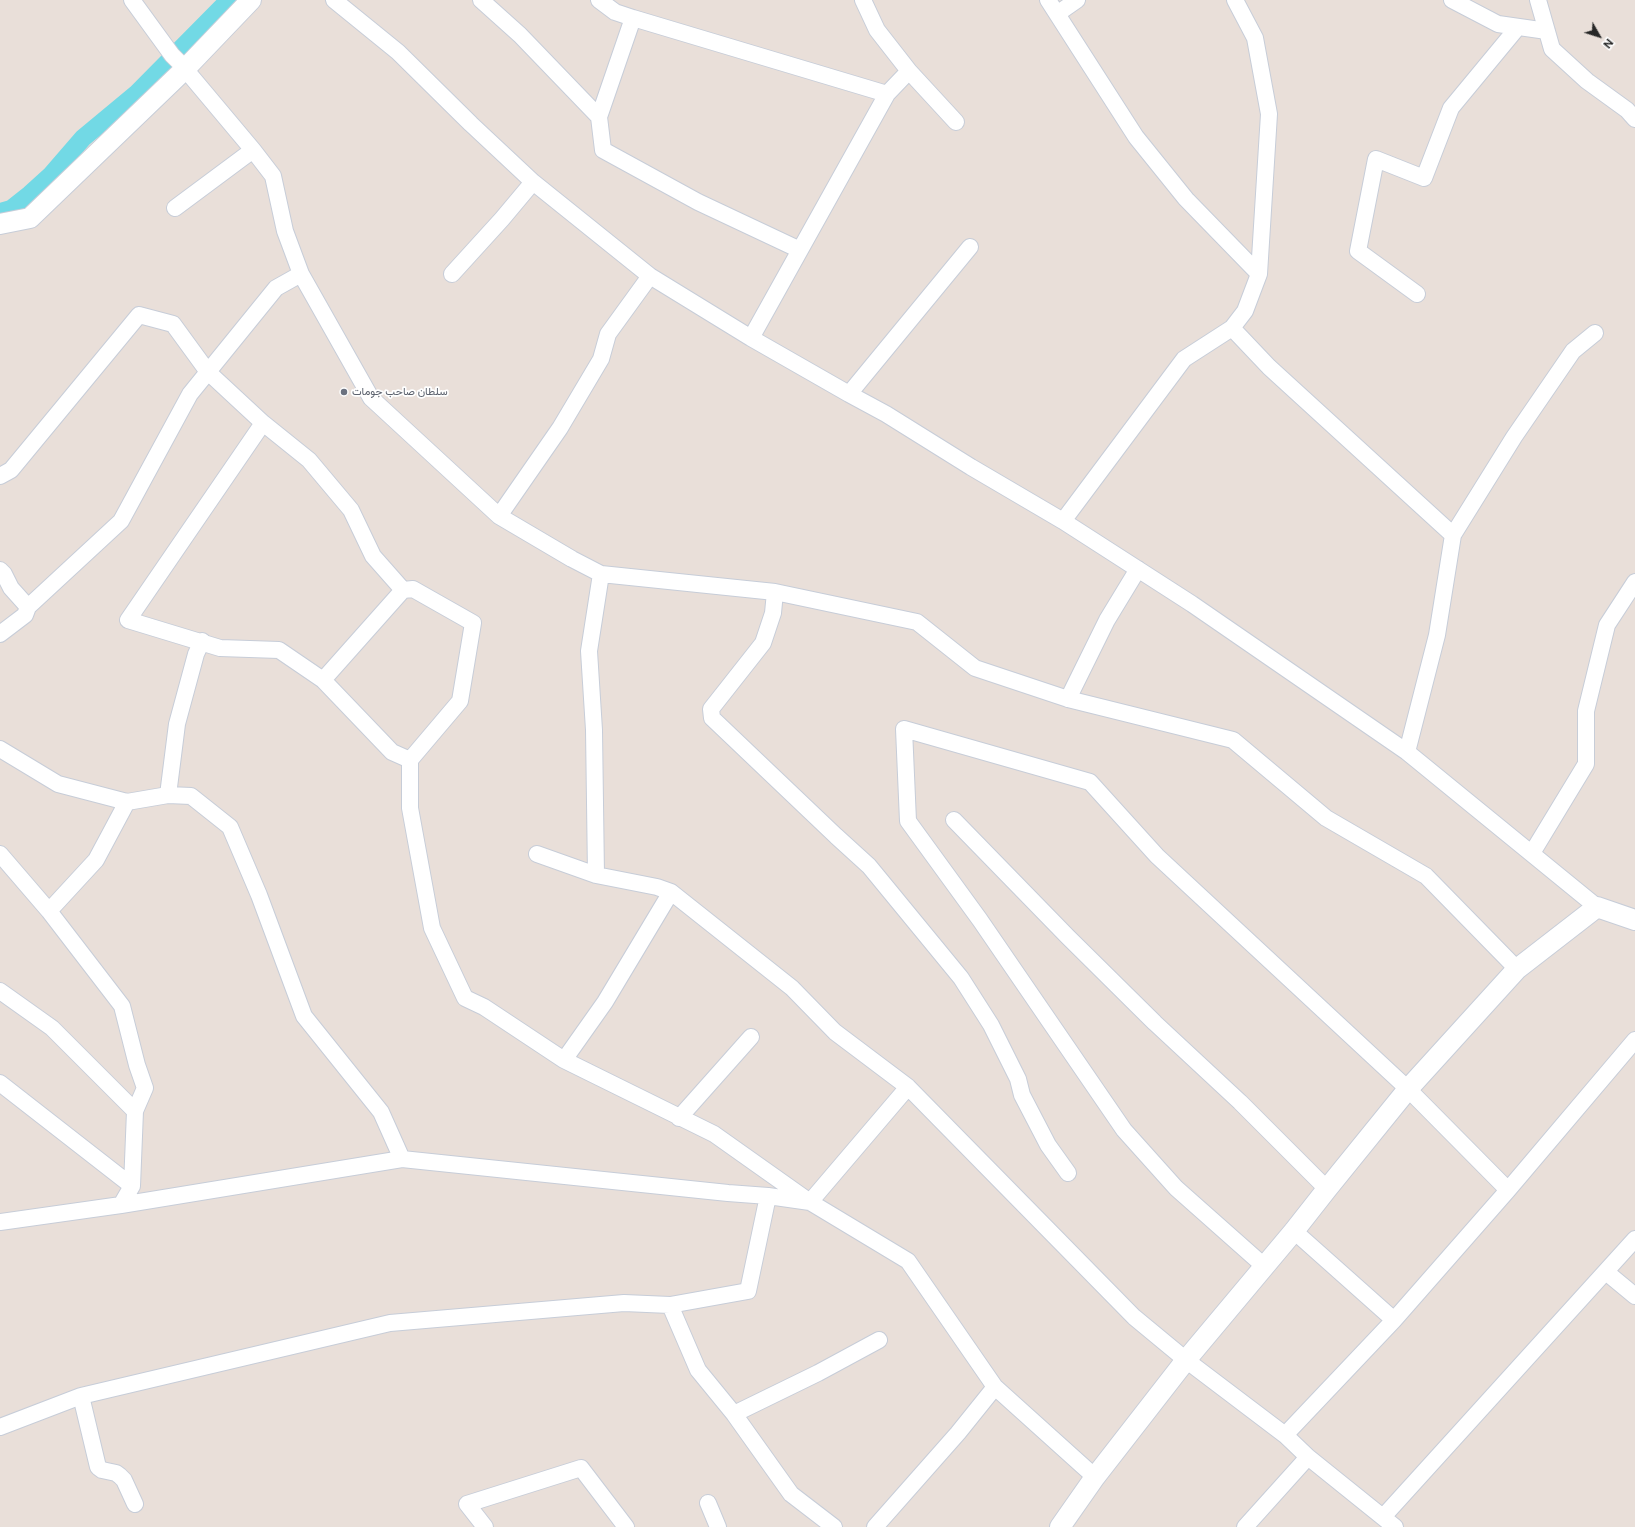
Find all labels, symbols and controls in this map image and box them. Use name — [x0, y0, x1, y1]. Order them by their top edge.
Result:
north arrow — [1579, 16, 1619, 56]
text: N — [1601, 36, 1616, 51]
place label: سلطان صاحب جومات — [352, 385, 448, 399]
marker: سلطان صاحب جومات — [339, 387, 349, 397]

